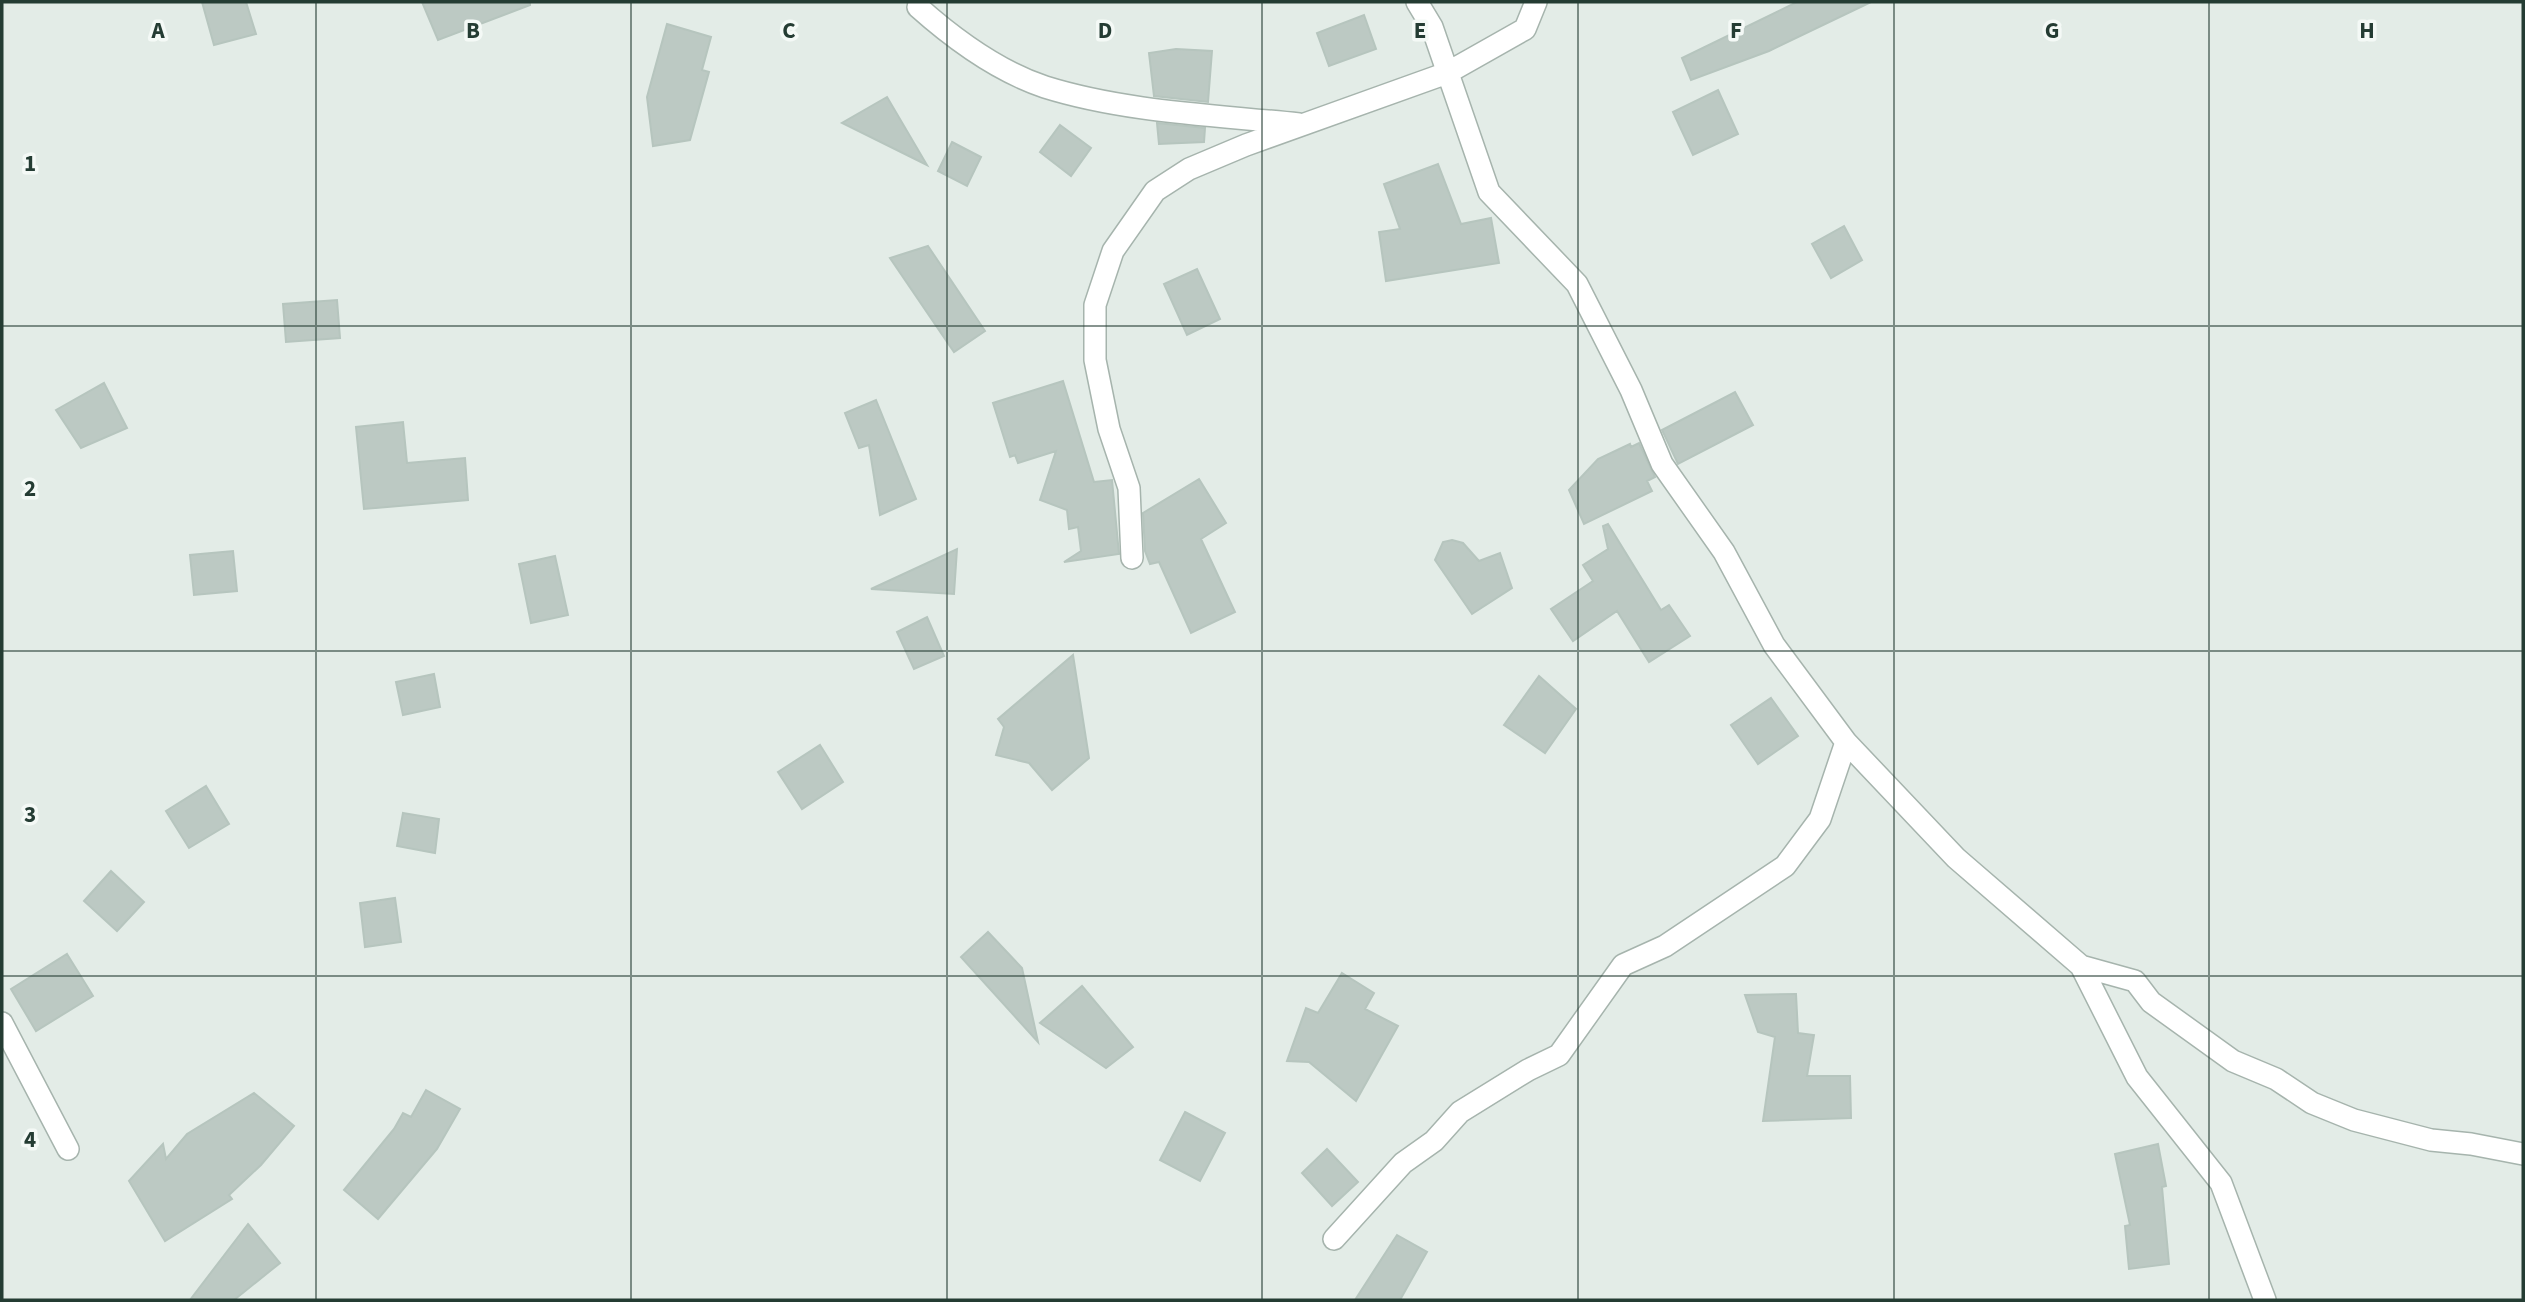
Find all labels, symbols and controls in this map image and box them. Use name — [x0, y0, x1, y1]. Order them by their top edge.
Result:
text: A — [150, 14, 165, 47]
text: B — [466, 14, 480, 47]
text: C — [782, 14, 796, 47]
text: D — [1098, 14, 1112, 47]
text: E — [1414, 14, 1426, 47]
text: F — [1730, 14, 1742, 47]
text: G — [2045, 14, 2059, 47]
text: H — [2359, 14, 2375, 47]
text: 1 — [24, 147, 36, 180]
text: 2 — [24, 472, 36, 505]
text: 3 — [24, 798, 36, 831]
text: 4 — [24, 1123, 36, 1156]

